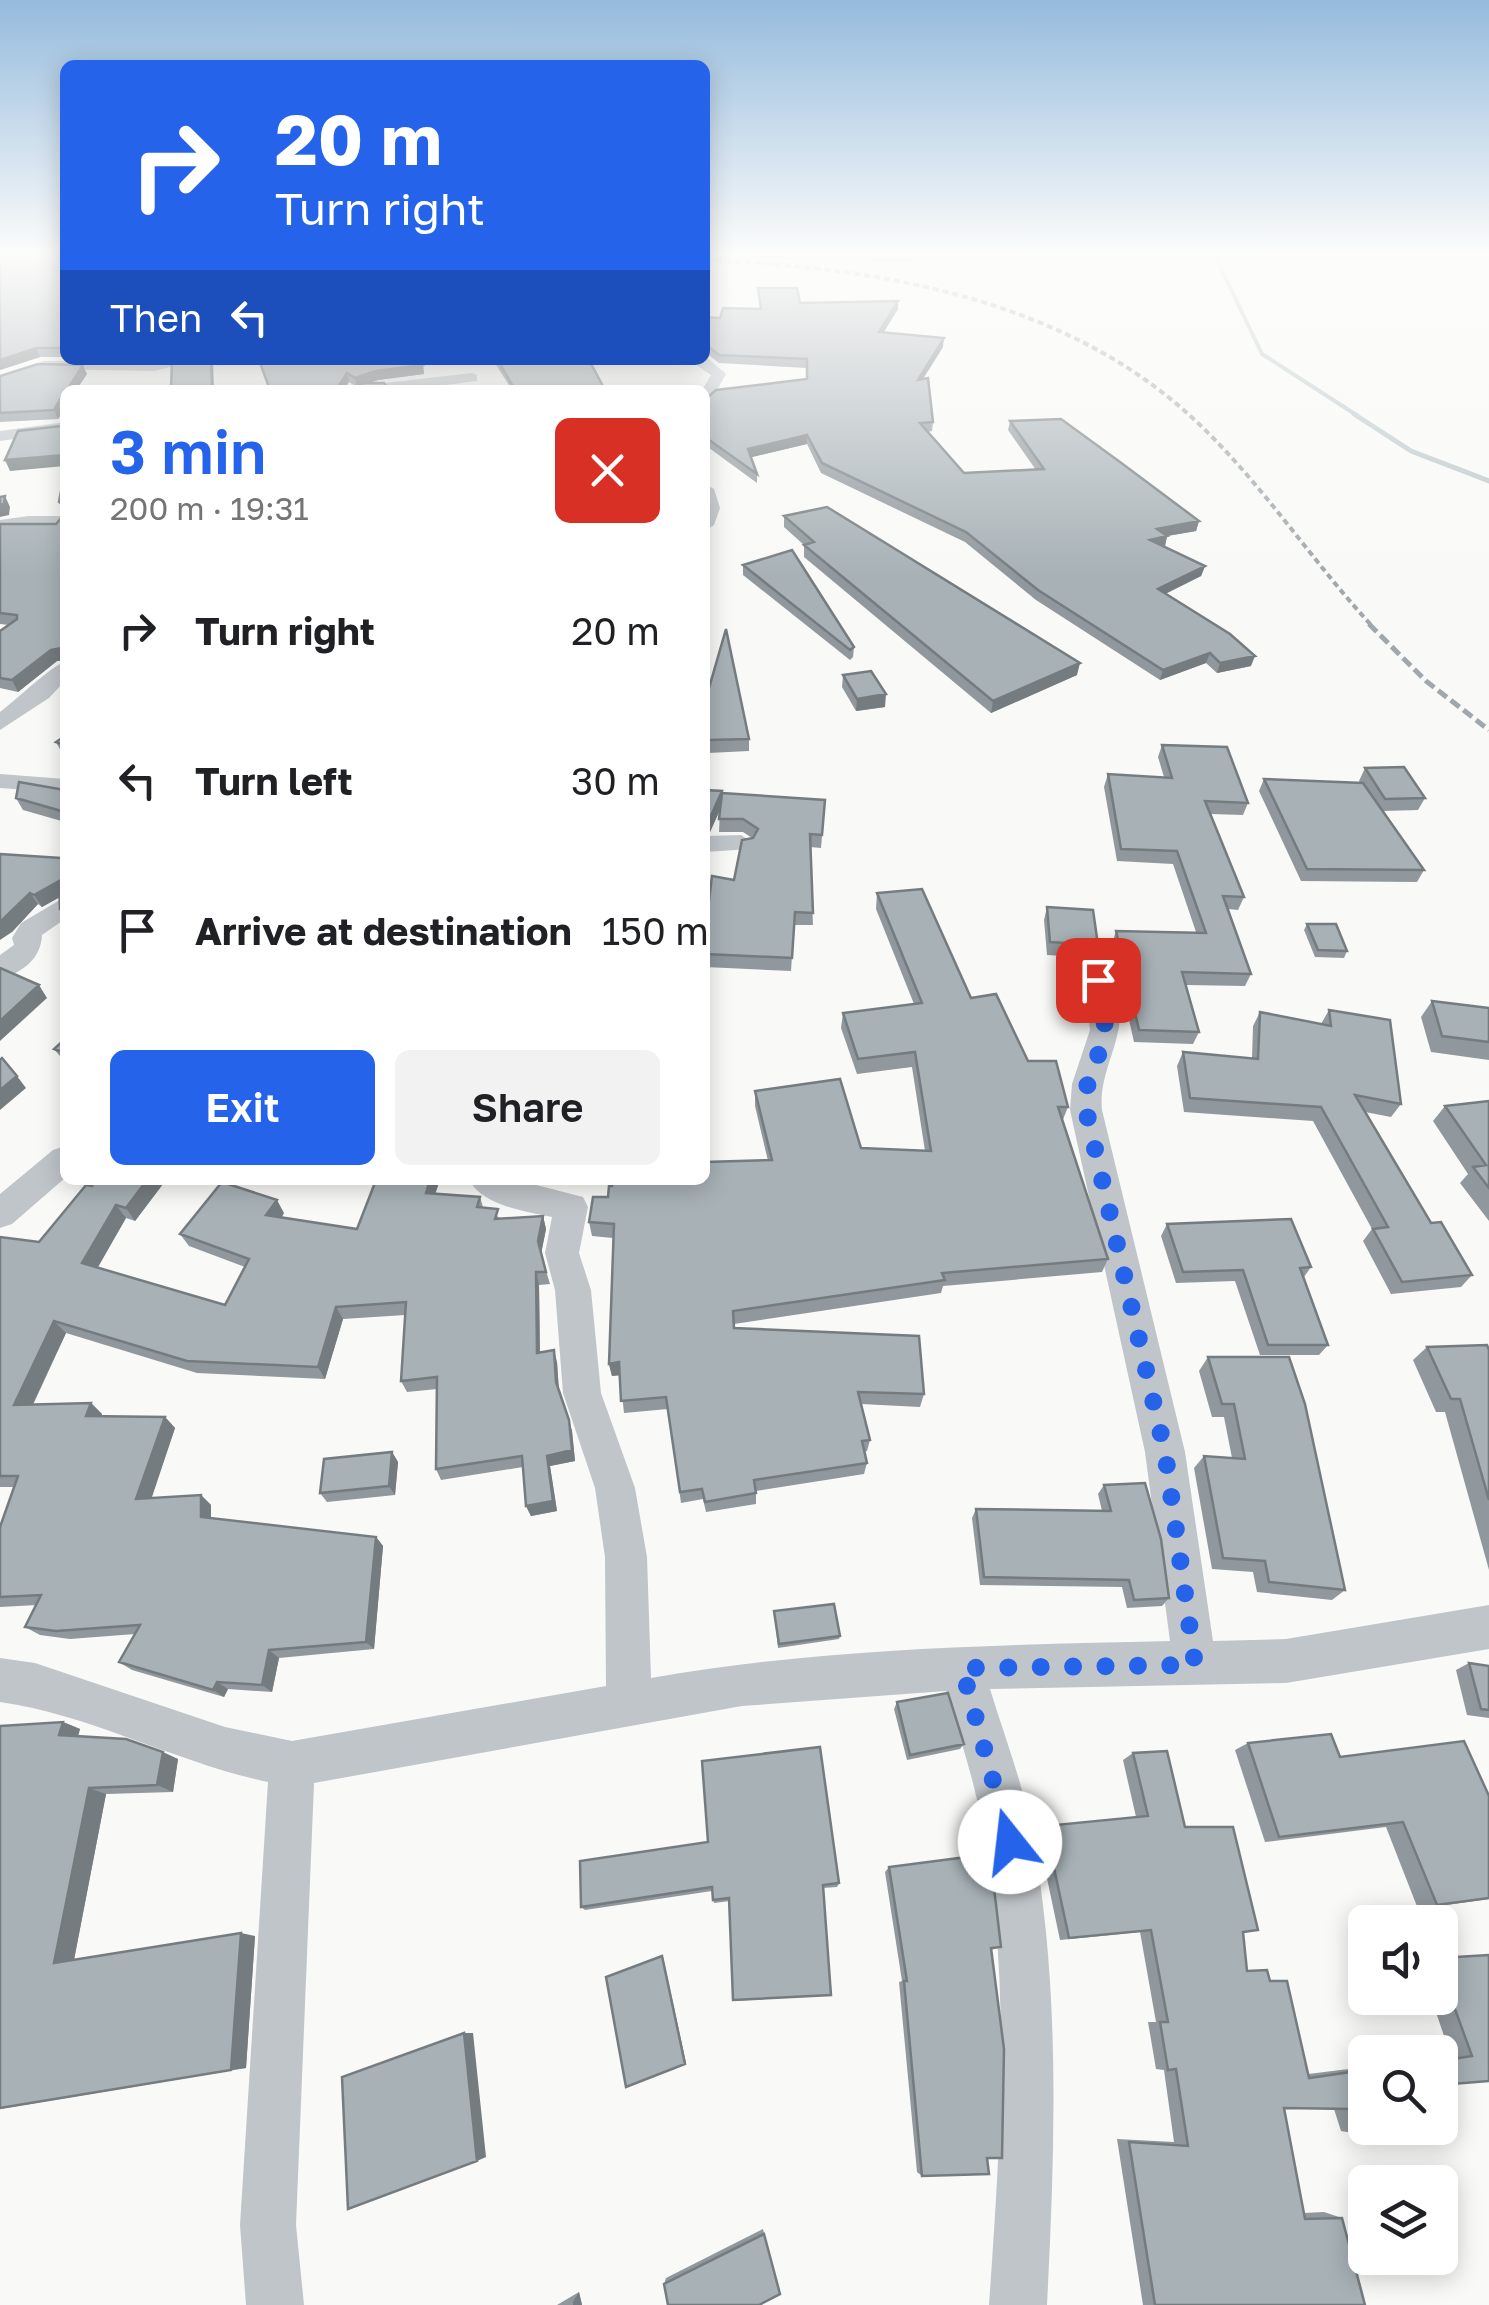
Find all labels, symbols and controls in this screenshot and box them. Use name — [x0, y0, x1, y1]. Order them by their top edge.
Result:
text: 20 m — [275, 96, 442, 180]
icon: right — [110, 100, 240, 230]
text: Turn right — [275, 181, 485, 235]
icon: left — [222, 290, 277, 345]
text: Then — [110, 295, 202, 340]
text: 3 min — [110, 415, 266, 487]
button: close — [555, 418, 660, 523]
text: 200 m · 19:31 — [110, 489, 309, 527]
icon: right — [110, 603, 165, 658]
text: Turn right — [195, 608, 375, 653]
text: 20 m — [571, 608, 660, 653]
icon: left — [110, 753, 165, 808]
text: Turn left — [195, 758, 353, 803]
text: 30 m — [571, 758, 660, 803]
icon: arrive — [110, 903, 165, 958]
text: Arrive at destination — [195, 908, 572, 953]
text: 150 m — [602, 908, 709, 953]
pin — [1056, 938, 1141, 1023]
icon: arrive — [1071, 953, 1126, 1008]
button: Exit — [110, 1050, 375, 1165]
button: Share — [395, 1050, 660, 1165]
position arrow — [958, 1790, 1062, 1894]
map controls — [1348, 1905, 1458, 2275]
button: sound — [1348, 1905, 1458, 2015]
button: search — [1348, 2035, 1458, 2145]
button: layers — [1348, 2165, 1458, 2275]

